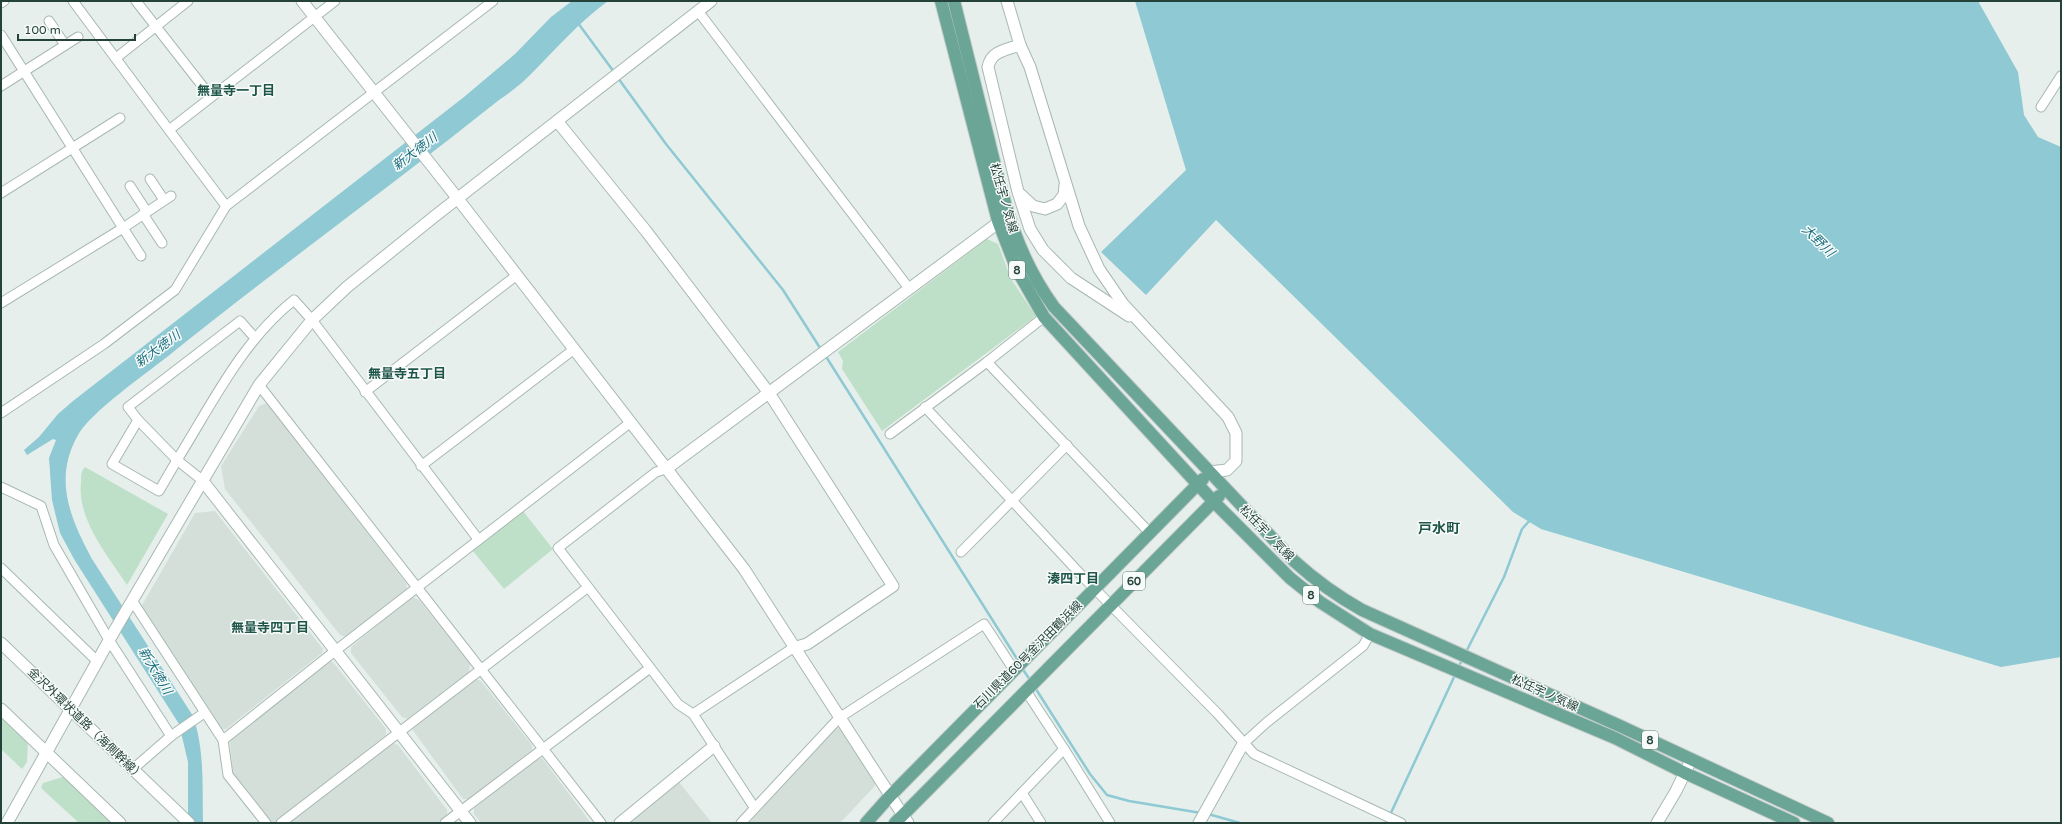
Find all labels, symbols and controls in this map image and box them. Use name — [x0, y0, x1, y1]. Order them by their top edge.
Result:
scale bar — [18, 16, 135, 42]
text: 100 m — [24, 23, 61, 37]
district label: 無量寺一丁目 — [197, 83, 275, 99]
water label: 新大徳川 — [389, 129, 442, 174]
street label: 松任宇ノ気線 — [987, 161, 1021, 235]
water label: 大野川 — [1798, 222, 1839, 262]
road number: 8 — [1009, 261, 1025, 279]
water label: 新大徳川 — [132, 326, 185, 371]
district label: 無量寺五丁目 — [368, 366, 446, 382]
street label: 松任宇ノ気線 — [1237, 502, 1297, 564]
district label: 戸水町 — [1418, 520, 1460, 537]
district label: 湊四丁目 — [1047, 571, 1099, 587]
road number: 60 — [1123, 572, 1145, 590]
road number: 8 — [1303, 586, 1319, 604]
street label: 石川県道60号金沢田鶴浜線 — [971, 598, 1085, 712]
district label: 無量寺四丁目 — [231, 620, 309, 636]
water label: 新大徳川 — [135, 645, 176, 699]
street label: 金沢外環状道路（海側幹線） — [25, 665, 147, 783]
street label: 松任宇ノ気線 — [1509, 672, 1581, 714]
road number: 8 — [1642, 731, 1658, 749]

